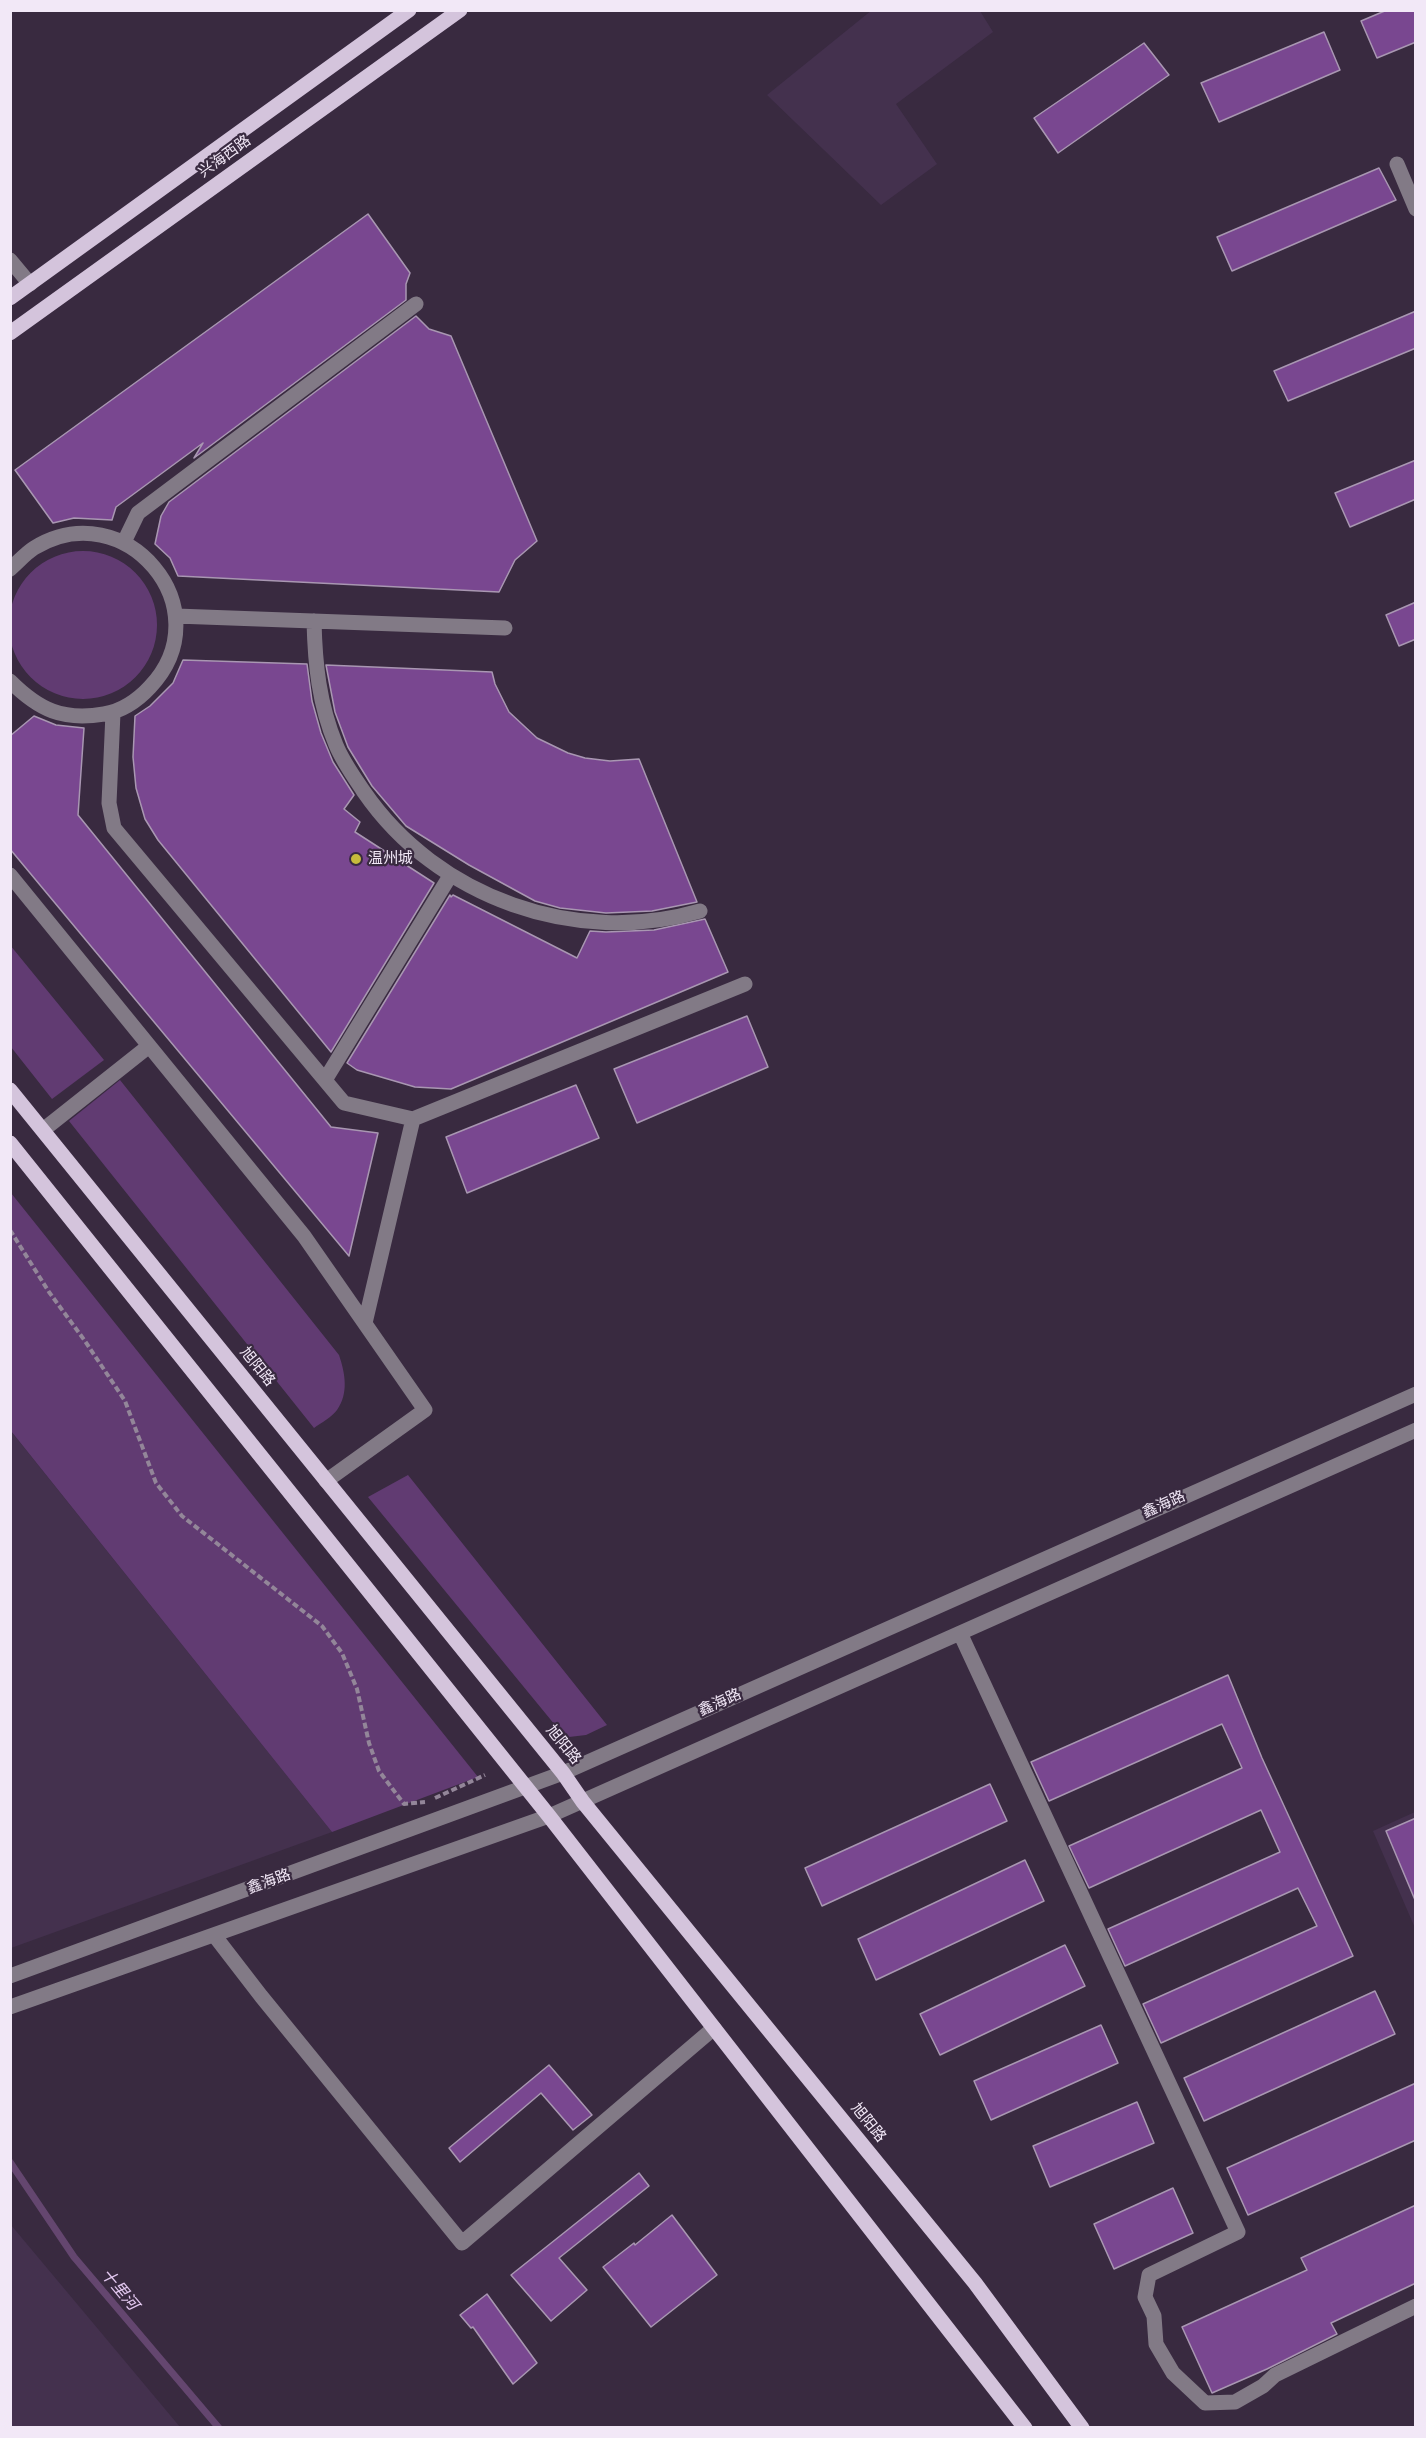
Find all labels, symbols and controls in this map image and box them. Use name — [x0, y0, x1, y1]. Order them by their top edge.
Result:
street label: 兴海西路 — [195, 132, 255, 182]
place label: 温州城 — [368, 850, 413, 868]
marker: 温州城 — [349, 852, 363, 866]
street label: 旭阳路 — [236, 1344, 278, 1390]
street label: 鑫海路 — [1140, 1488, 1188, 1522]
street label: 鑫海路 — [696, 1686, 744, 1720]
street label: 旭阳路 — [542, 1722, 584, 1768]
street label: 鑫海路 — [245, 1866, 293, 1898]
street label: 旭阳路 — [847, 2100, 889, 2146]
water label: 十里河 — [96, 2265, 142, 2315]

